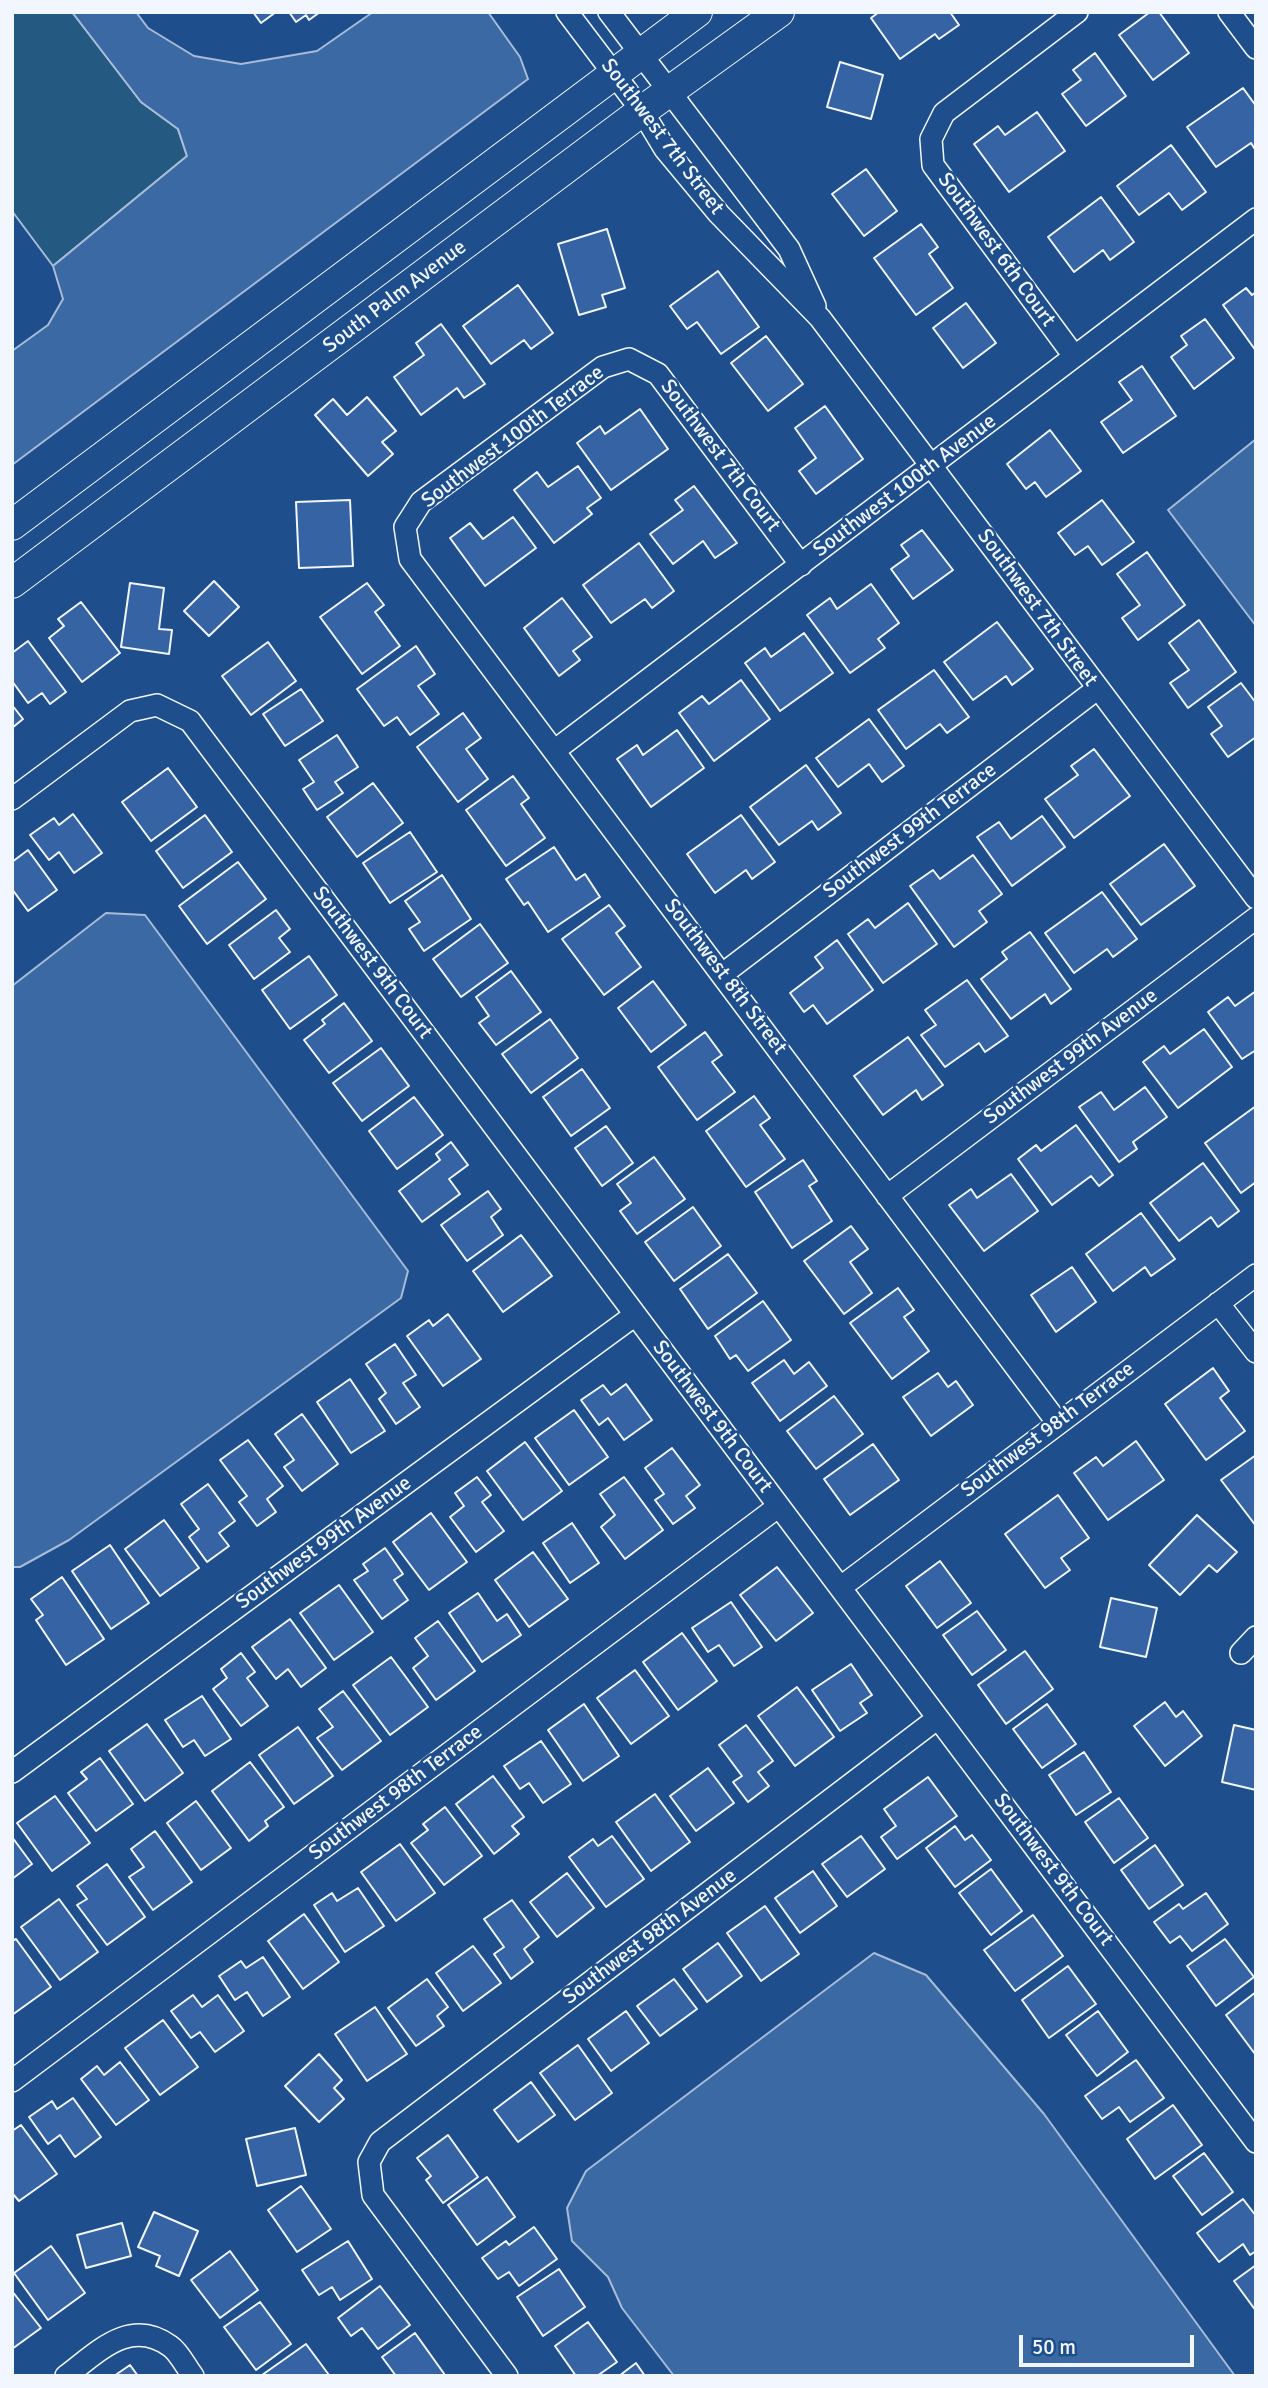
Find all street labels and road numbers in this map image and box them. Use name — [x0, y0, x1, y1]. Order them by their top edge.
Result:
street label: Southwest 7th Street — [595, 54, 729, 220]
street label: Southwest 6th Court — [932, 168, 1060, 332]
street label: South Palm Avenue — [318, 235, 472, 359]
street label: Southwest 100th Terrace — [417, 360, 609, 514]
street label: Southwest 7th Court — [654, 375, 786, 537]
street label: Southwest 100th Avenue — [809, 409, 1001, 563]
street label: Southwest 7th Street — [971, 524, 1103, 692]
street label: Southwest 99th Terrace — [818, 758, 1002, 904]
street label: Southwest 9th Court — [306, 882, 438, 1044]
street label: Southwest 8th Street — [658, 894, 792, 1060]
street label: Southwest 99th Avenue — [979, 983, 1163, 1131]
street label: Southwest 9th Court — [646, 1336, 778, 1498]
street label: Southwest 98th Terrace — [956, 1357, 1140, 1503]
street label: Southwest 99th Avenue — [231, 1471, 417, 1615]
street label: Southwest 98th Terrace — [304, 1720, 488, 1866]
street label: Southwest 9th Court — [987, 1789, 1119, 1951]
street label: Southwest 98th Avenue — [558, 1863, 742, 2011]

